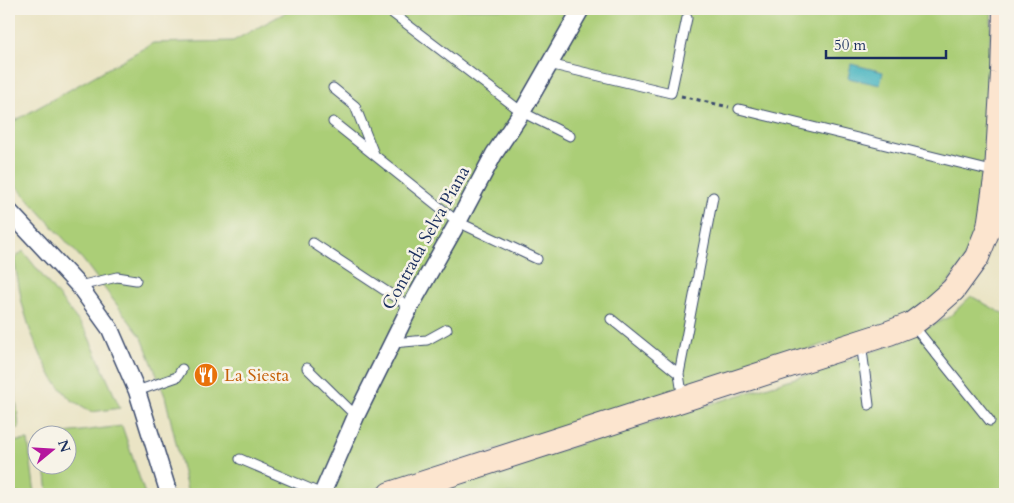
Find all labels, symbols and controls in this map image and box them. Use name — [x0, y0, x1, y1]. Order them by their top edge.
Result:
scale bar — [826, 28, 946, 60]
text: 50 m — [834, 35, 866, 55]
street label: Contrada Selva Piana — [376, 161, 476, 314]
restaurant icon: La Siesta — [193, 362, 219, 388]
place label: La Siesta — [224, 363, 289, 388]
north arrow — [28, 426, 78, 476]
text: N — [53, 437, 75, 455]

